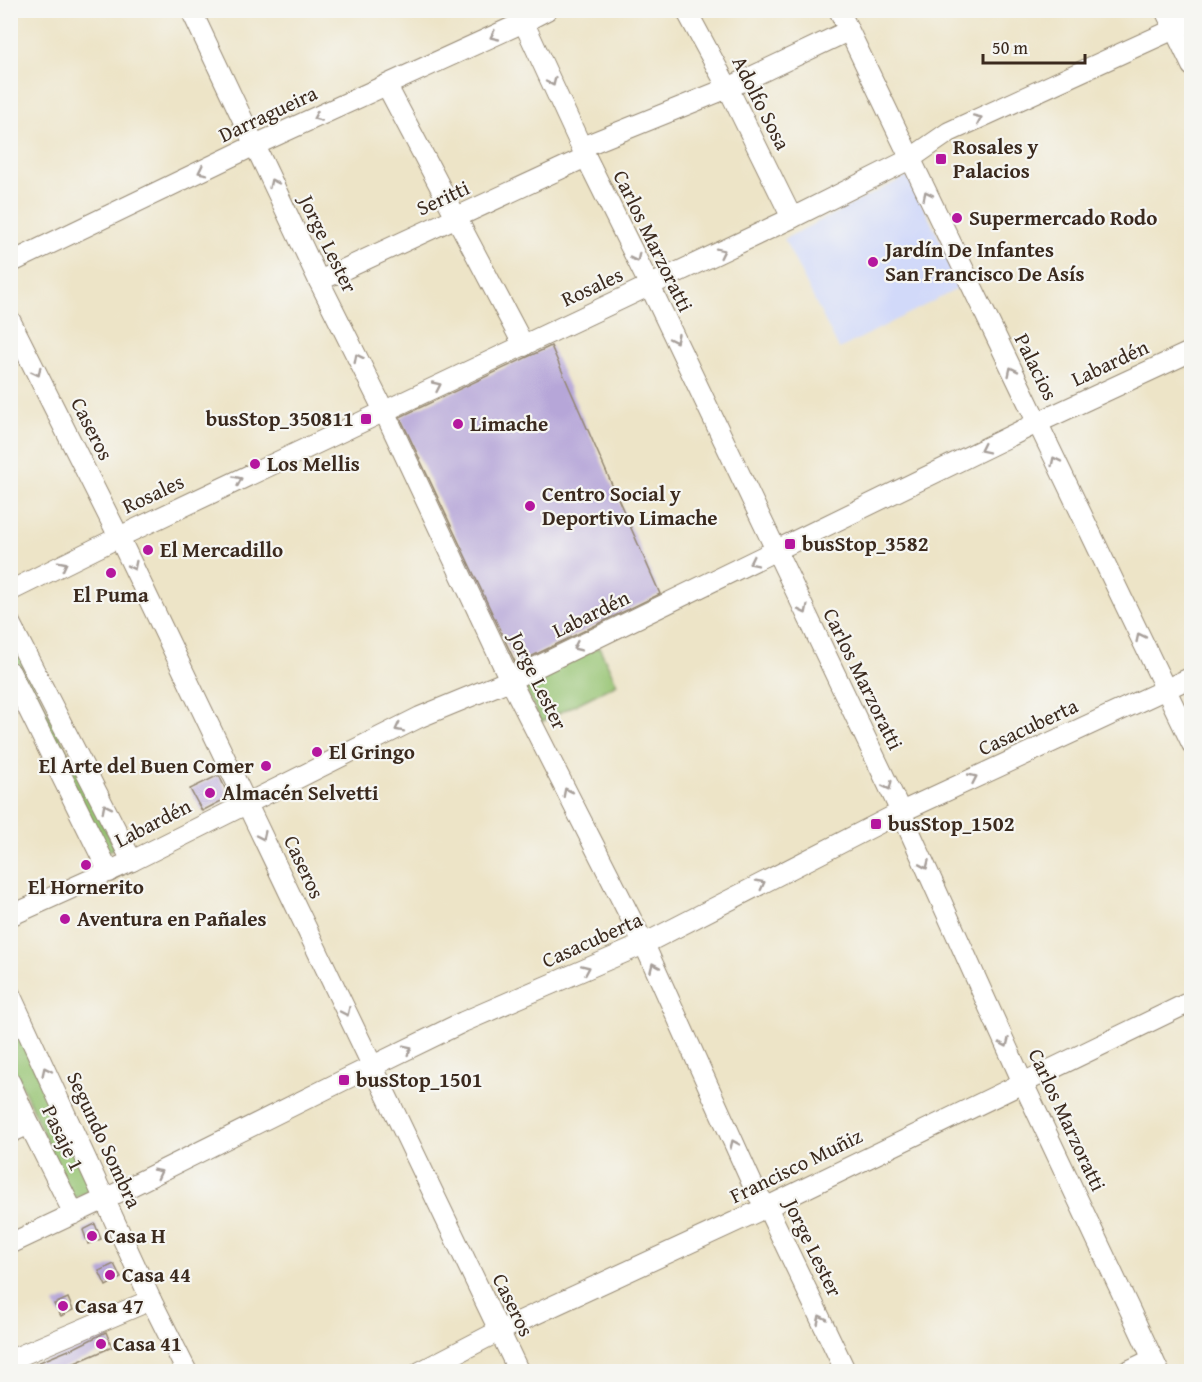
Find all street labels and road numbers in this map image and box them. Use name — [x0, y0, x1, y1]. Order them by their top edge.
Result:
street label: Adolfo Sosa — [725, 50, 798, 155]
street label: Darragueira — [213, 77, 322, 150]
street label: Carlos Marzoratti — [606, 165, 701, 317]
street label: Seritti — [411, 172, 475, 223]
street label: Jorge Lester — [290, 187, 366, 298]
street label: Rosales — [556, 259, 628, 314]
street label: Palacios — [1007, 328, 1066, 406]
street label: Labardén — [1066, 331, 1154, 394]
street label: Caseros — [63, 392, 121, 466]
street label: Rosales — [117, 466, 189, 521]
street label: Labardén — [547, 582, 635, 646]
street label: Carlos Marzoratti — [816, 603, 911, 755]
street label: Jorge Lester — [500, 624, 576, 735]
street label: Casacuberta — [973, 690, 1083, 763]
street label: Labardén — [109, 790, 197, 855]
street label: Caseros — [276, 830, 333, 904]
street label: Casacuberta — [537, 904, 647, 975]
street label: Carlos Marzoratti — [1021, 1043, 1114, 1196]
street label: Segundo Sombra — [59, 1066, 150, 1213]
street label: Pasaje 1 — [34, 1100, 93, 1176]
street label: Francisco Muñiz — [724, 1120, 867, 1211]
street label: Jorge Lester — [775, 1191, 851, 1302]
street label: Caseros — [485, 1268, 542, 1342]

